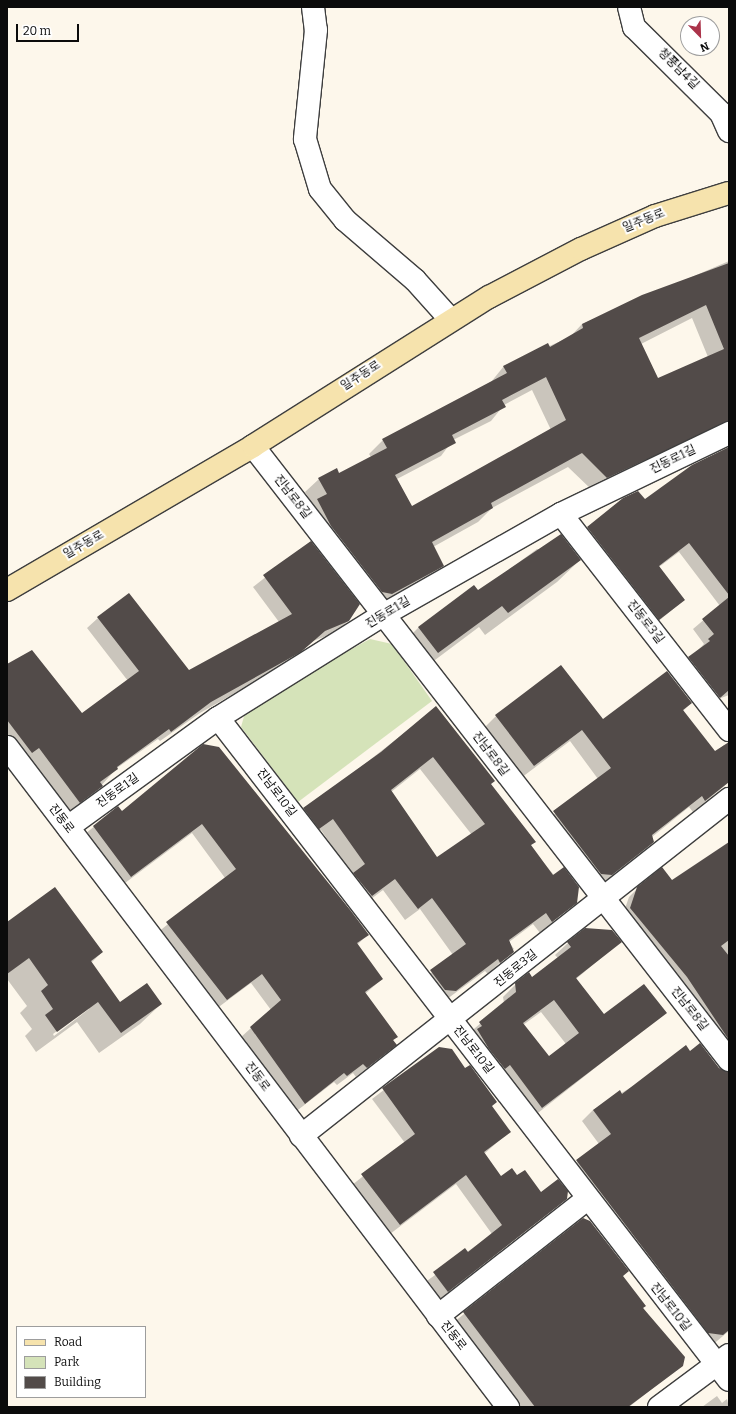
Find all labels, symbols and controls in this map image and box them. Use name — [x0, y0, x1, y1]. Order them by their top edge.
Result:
scale bar — [18, 16, 81, 42]
north arrow — [680, 16, 720, 56]
text: 20 m — [23, 24, 51, 38]
text: N — [698, 39, 711, 54]
street label: 청풍남4길 — [655, 46, 701, 92]
street label: 일주동로 — [621, 206, 667, 236]
street label: 일주동로 — [339, 358, 383, 394]
street label: 진동로1길 — [648, 443, 698, 477]
street label: 진남로8길 — [271, 472, 313, 522]
street label: 일주동로 — [61, 528, 107, 562]
street label: 진동로1길 — [363, 594, 413, 632]
street label: 진동로3길 — [624, 597, 666, 647]
street label: 진남로8길 — [469, 729, 511, 779]
street label: 진남로10길 — [253, 766, 299, 820]
street label: 진동로1길 — [94, 771, 142, 811]
street label: 진동로 — [45, 801, 77, 837]
street label: 진동로3길 — [492, 947, 540, 991]
street label: 진남로8길 — [668, 984, 710, 1034]
street label: 진남로10길 — [450, 1023, 496, 1077]
street label: 진동로 — [241, 1059, 273, 1095]
street label: 진남로10길 — [647, 1280, 693, 1334]
street label: 진동로 — [437, 1319, 469, 1353]
legend — [16, 1326, 146, 1398]
text: Road — [54, 1335, 82, 1349]
text: Park — [54, 1355, 79, 1369]
text: Building — [54, 1375, 101, 1389]

